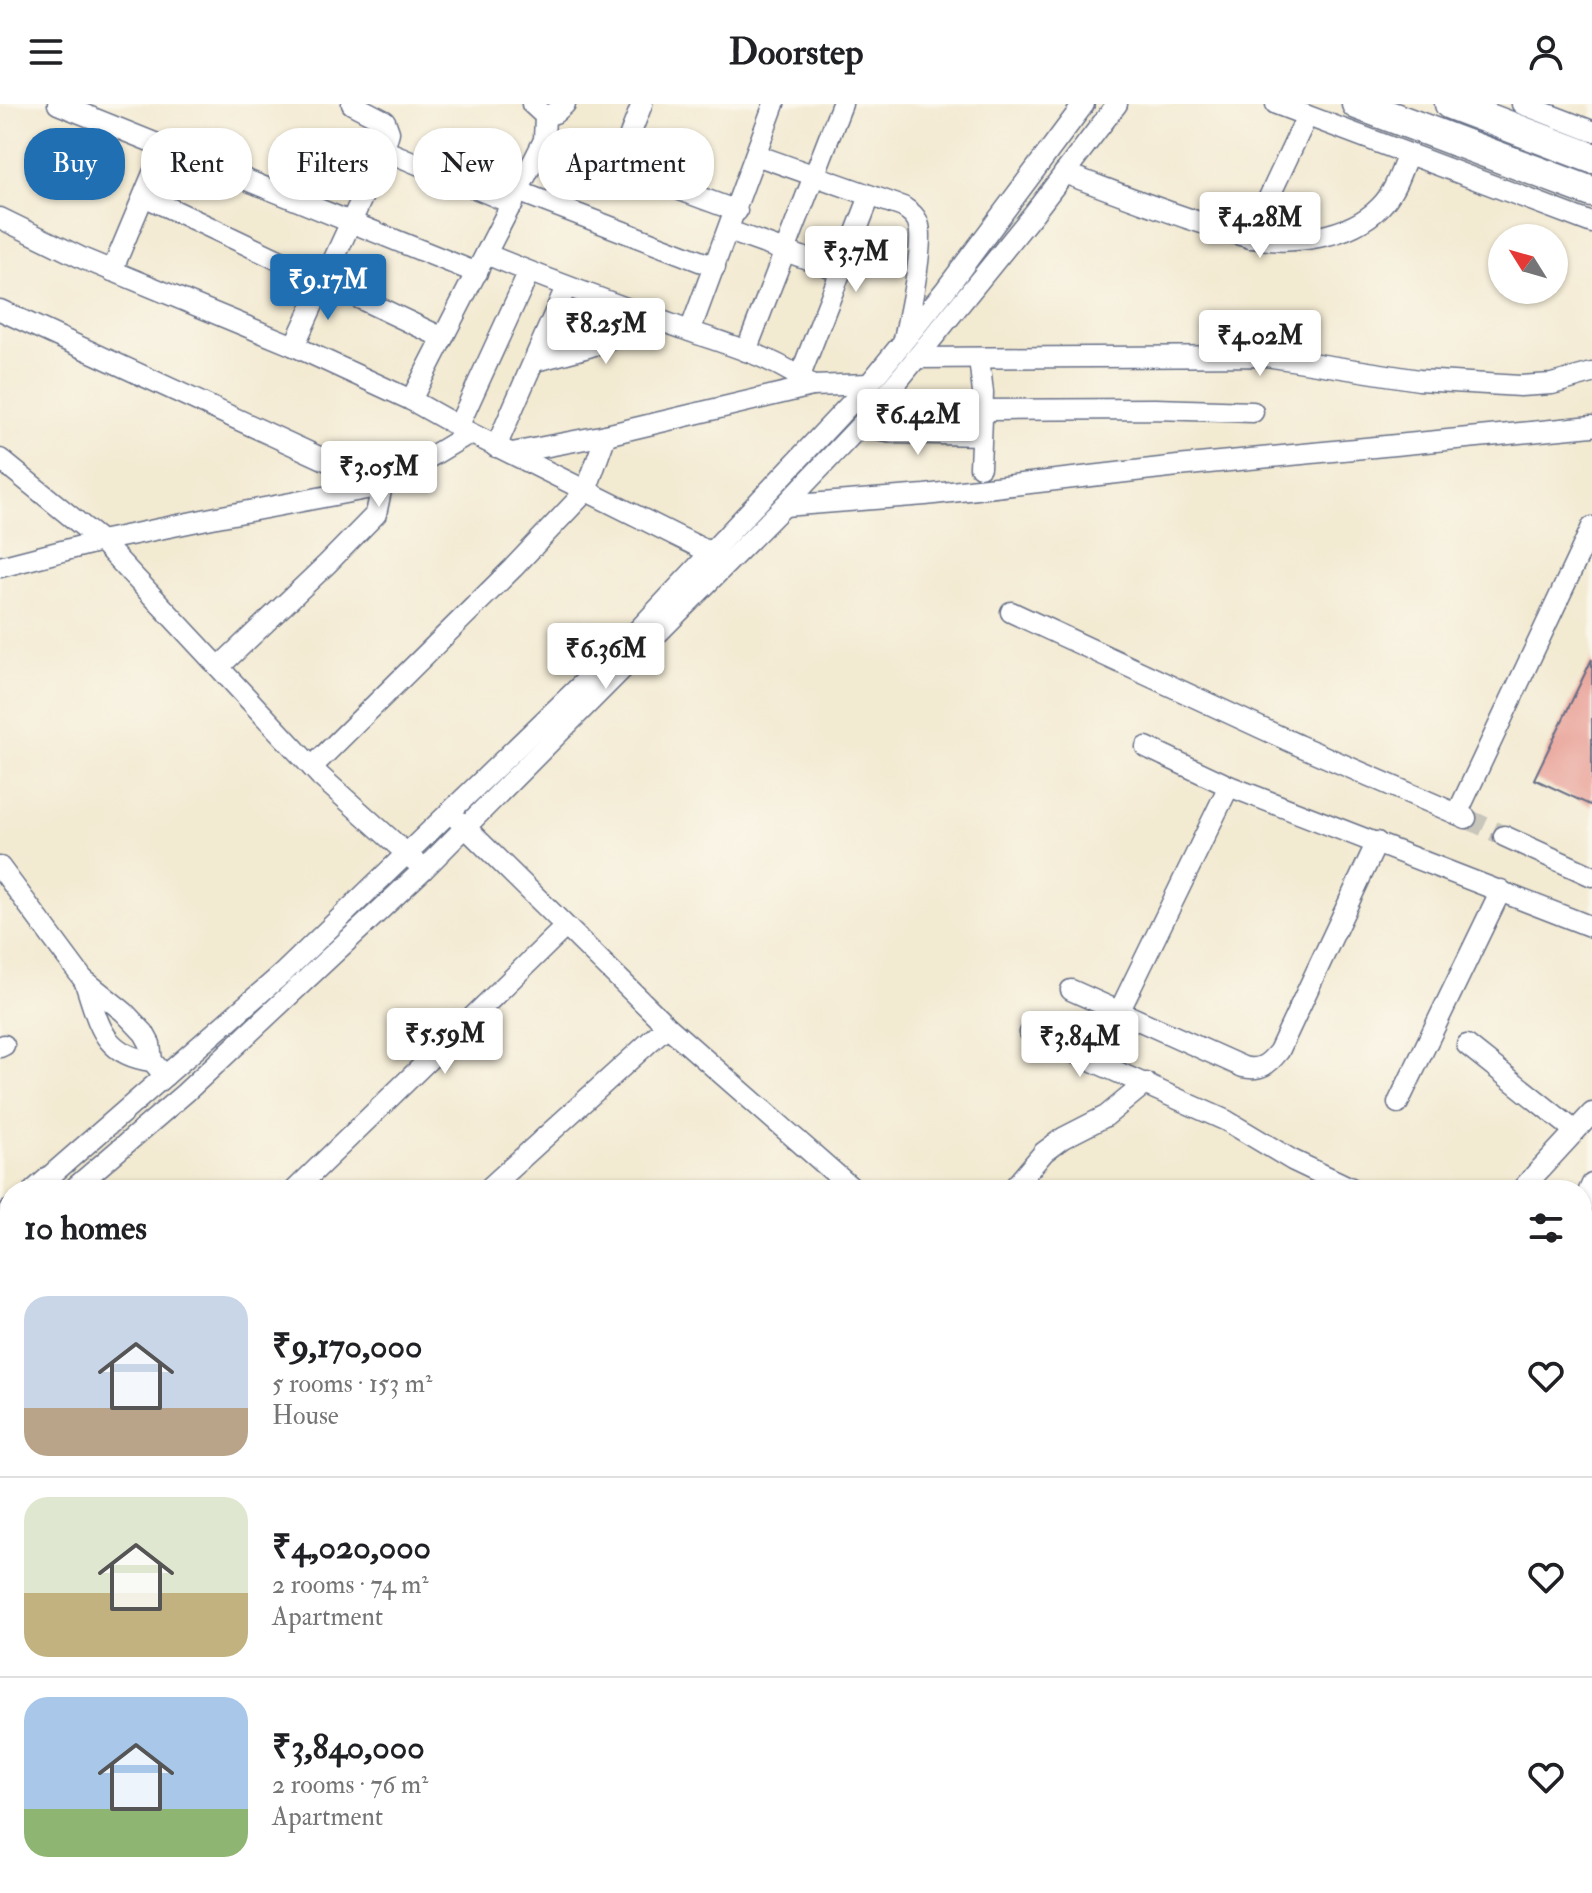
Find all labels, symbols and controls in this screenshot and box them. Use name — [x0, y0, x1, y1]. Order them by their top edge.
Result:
icon: menu — [24, 30, 68, 74]
text: Doorstep — [729, 30, 863, 75]
icon: person — [1524, 30, 1568, 74]
chip: Buy — [24, 128, 125, 200]
chip: Rent — [141, 128, 252, 200]
chip: Filters — [268, 128, 397, 200]
chip: New — [413, 128, 522, 200]
chip: Apartment — [538, 128, 714, 200]
pin: ₹4.28M — [1195, 192, 1325, 260]
text: ₹4.28M — [1217, 202, 1303, 234]
north arrow — [1488, 224, 1568, 304]
map controls — [1488, 224, 1568, 304]
pin: ₹3.7M — [800, 226, 912, 294]
text: ₹3.7M — [823, 236, 889, 268]
pin: ₹9.17M — [263, 254, 393, 322]
text: ₹9.17M — [288, 264, 368, 296]
pin: ₹8.25M — [541, 298, 671, 366]
text: ₹8.25M — [565, 308, 647, 340]
pin: ₹4.02M — [1195, 310, 1325, 378]
text: ₹4.02M — [1217, 320, 1303, 352]
pin: ₹6.42M — [853, 389, 983, 457]
text: ₹6.42M — [875, 399, 961, 431]
pin: ₹3.05M — [314, 441, 444, 509]
text: ₹3.05M — [339, 451, 419, 483]
pin: ₹6.36M — [541, 623, 671, 691]
text: ₹6.36M — [565, 633, 647, 665]
pin: ₹5.59M — [380, 1008, 510, 1076]
pin: ₹3.84M — [1015, 1011, 1145, 1079]
text: ₹5.59M — [405, 1018, 485, 1050]
text: ₹3.84M — [1039, 1021, 1121, 1053]
icon: filters — [1524, 1206, 1568, 1250]
text: 10 homes — [24, 1207, 147, 1250]
text: ₹9,170,000 — [272, 1325, 422, 1368]
icon: home — [88, 1328, 184, 1424]
icon: heart — [1524, 1354, 1568, 1398]
text: 5 rooms · 153 m² — [272, 1368, 432, 1400]
text: House — [272, 1400, 339, 1432]
text: ₹4,020,000 — [272, 1526, 431, 1569]
icon: home — [88, 1529, 184, 1625]
icon: heart — [1524, 1555, 1568, 1599]
text: 2 rooms · 74 m² — [272, 1569, 429, 1601]
text: Apartment — [272, 1601, 383, 1633]
text: ₹3,840,000 — [272, 1726, 425, 1769]
icon: home — [88, 1729, 184, 1825]
icon: heart — [1524, 1755, 1568, 1799]
text: 2 rooms · 76 m² — [272, 1769, 428, 1801]
text: Apartment — [272, 1801, 383, 1833]

